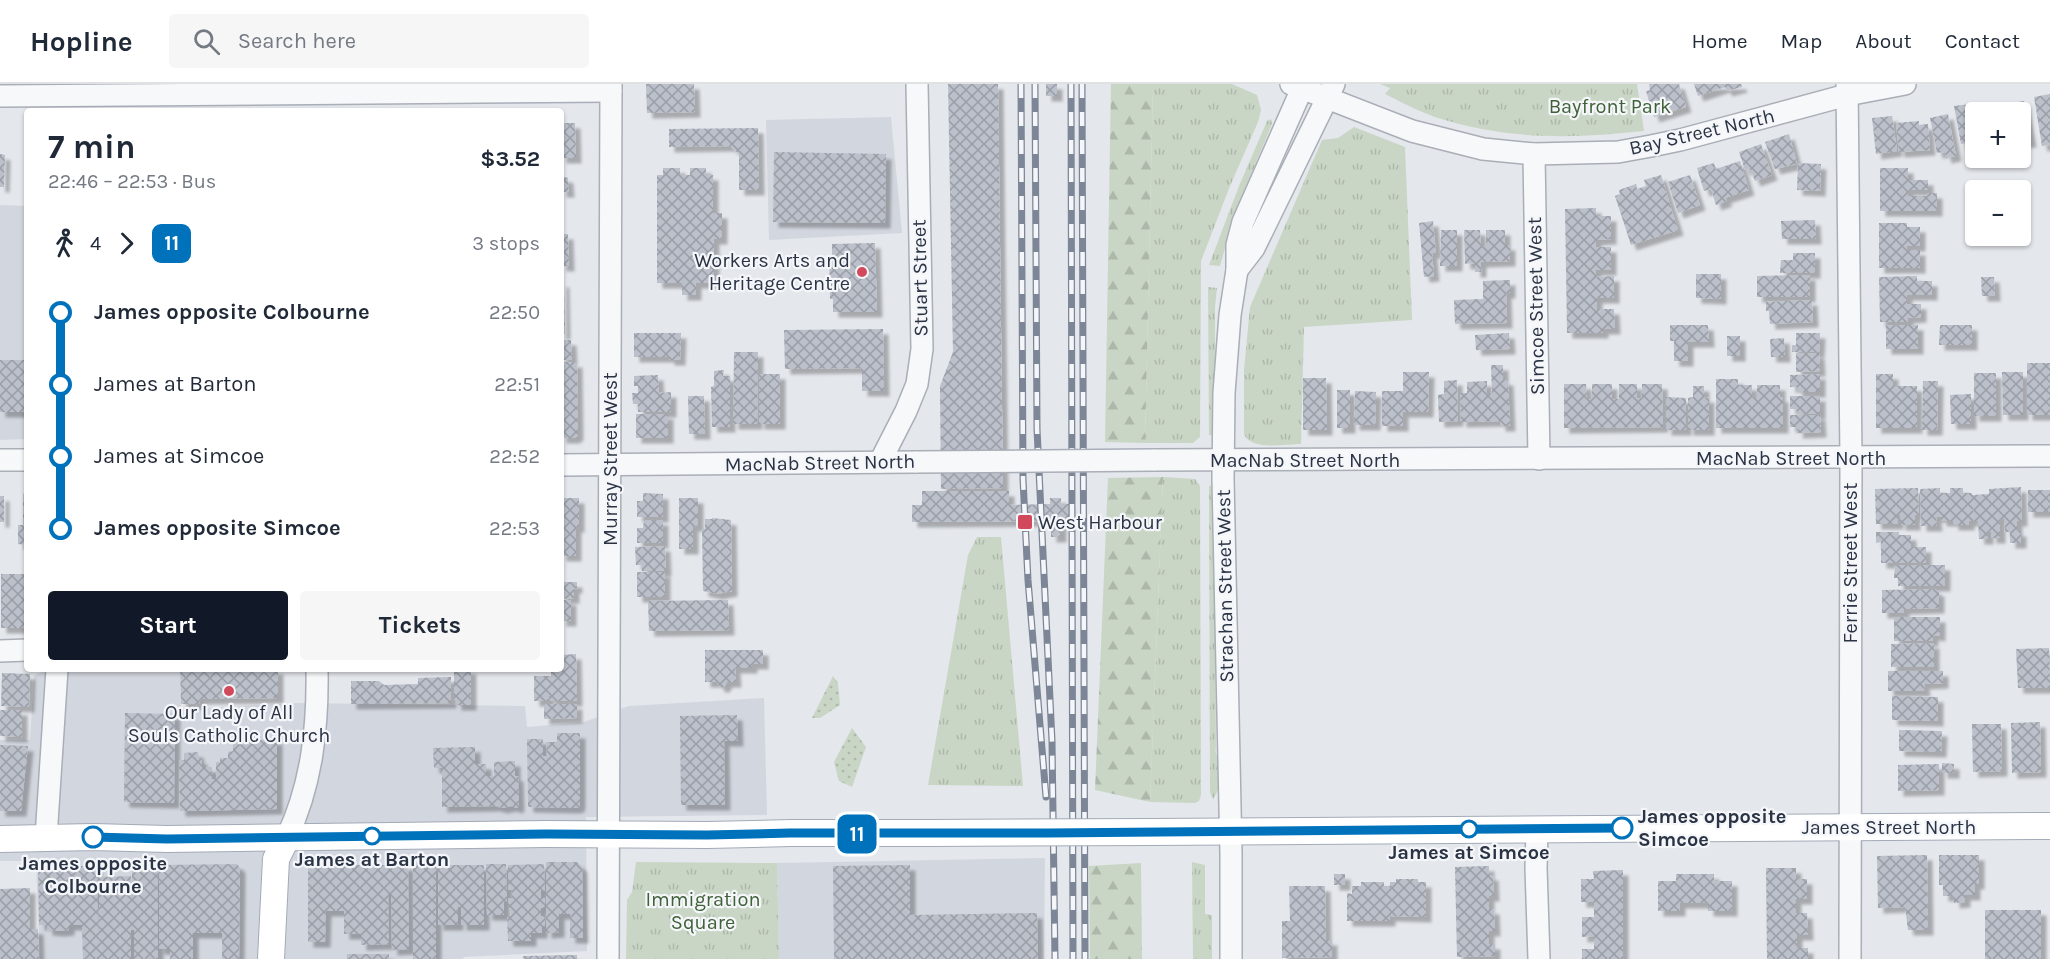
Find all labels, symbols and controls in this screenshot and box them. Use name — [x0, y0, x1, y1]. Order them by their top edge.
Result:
search box — [169, 14, 589, 68]
text: Hopline — [30, 25, 133, 58]
icon: search — [190, 25, 223, 58]
text: Search here — [238, 28, 356, 54]
text: Home — [1692, 29, 1748, 53]
text: Map — [1781, 29, 1822, 53]
text: About — [1855, 29, 1912, 53]
text: Contact — [1945, 29, 2020, 53]
park label: Bayfront Park — [1549, 95, 1671, 118]
map controls — [1965, 102, 2031, 246]
button: + — [1965, 102, 2031, 168]
street label: Bay Street North — [1627, 104, 1777, 160]
text: 7 min — [48, 128, 135, 166]
text: $3.52 — [480, 146, 540, 172]
text: 22:46 – 22:53 · Bus — [48, 170, 216, 193]
button: − — [1965, 180, 2031, 246]
street label: Simcoe Street West — [1523, 216, 1549, 395]
street label: Stuart Street — [907, 219, 933, 337]
icon: walk — [48, 227, 81, 260]
icon: forward — [110, 227, 143, 260]
text: 11 — [164, 231, 179, 255]
text: 4 — [90, 232, 101, 255]
text: 3 stops — [472, 232, 540, 255]
place label: Workers Arts and Heritage Centre — [694, 249, 850, 295]
marker: Workers Arts and Heritage Centre — [855, 265, 869, 279]
text: James opposite Colbourne — [94, 299, 370, 325]
text: 22:50 — [489, 301, 540, 324]
text: James at Barton — [94, 371, 257, 397]
street label: Murray Street West — [599, 372, 622, 546]
text: 22:51 — [494, 373, 540, 396]
text: James at Simcoe — [94, 443, 264, 469]
text: 22:52 — [489, 445, 540, 468]
street label: MacNab Street North — [1696, 447, 1886, 470]
street label: MacNab Street North — [1210, 449, 1400, 472]
street label: MacNab Street North — [724, 450, 916, 476]
street label: Ferrie Street West — [1839, 482, 1862, 643]
street label: Strachan Street West — [1212, 489, 1238, 683]
place label: West Harbour — [1038, 511, 1163, 534]
marker: West Harbour — [1016, 513, 1034, 531]
text: James opposite Simcoe — [94, 515, 341, 541]
text: 22:53 — [489, 517, 540, 540]
button: Start — [48, 591, 288, 660]
button: Tickets — [300, 591, 540, 660]
marker: Our Lady of All Souls Catholic Church — [222, 684, 236, 698]
place label: Our Lady of All Souls Catholic Church — [128, 701, 330, 747]
place label: James opposite Simcoe — [1638, 805, 1786, 851]
line badge: 11 — [830, 814, 884, 854]
street label: James Street North — [1802, 816, 1976, 839]
marker: James opposite Simcoe — [1611, 817, 1633, 839]
marker: James at Simcoe — [1460, 820, 1478, 838]
text: 11 — [850, 822, 864, 846]
marker: James opposite Colbourne — [82, 826, 104, 848]
marker: James at Barton — [363, 827, 381, 845]
place label: James at Simcoe — [1388, 841, 1550, 864]
place label: James at Barton — [295, 848, 449, 871]
place label: James opposite Colbourne — [19, 852, 167, 898]
park label: Immigration Square — [646, 888, 761, 934]

